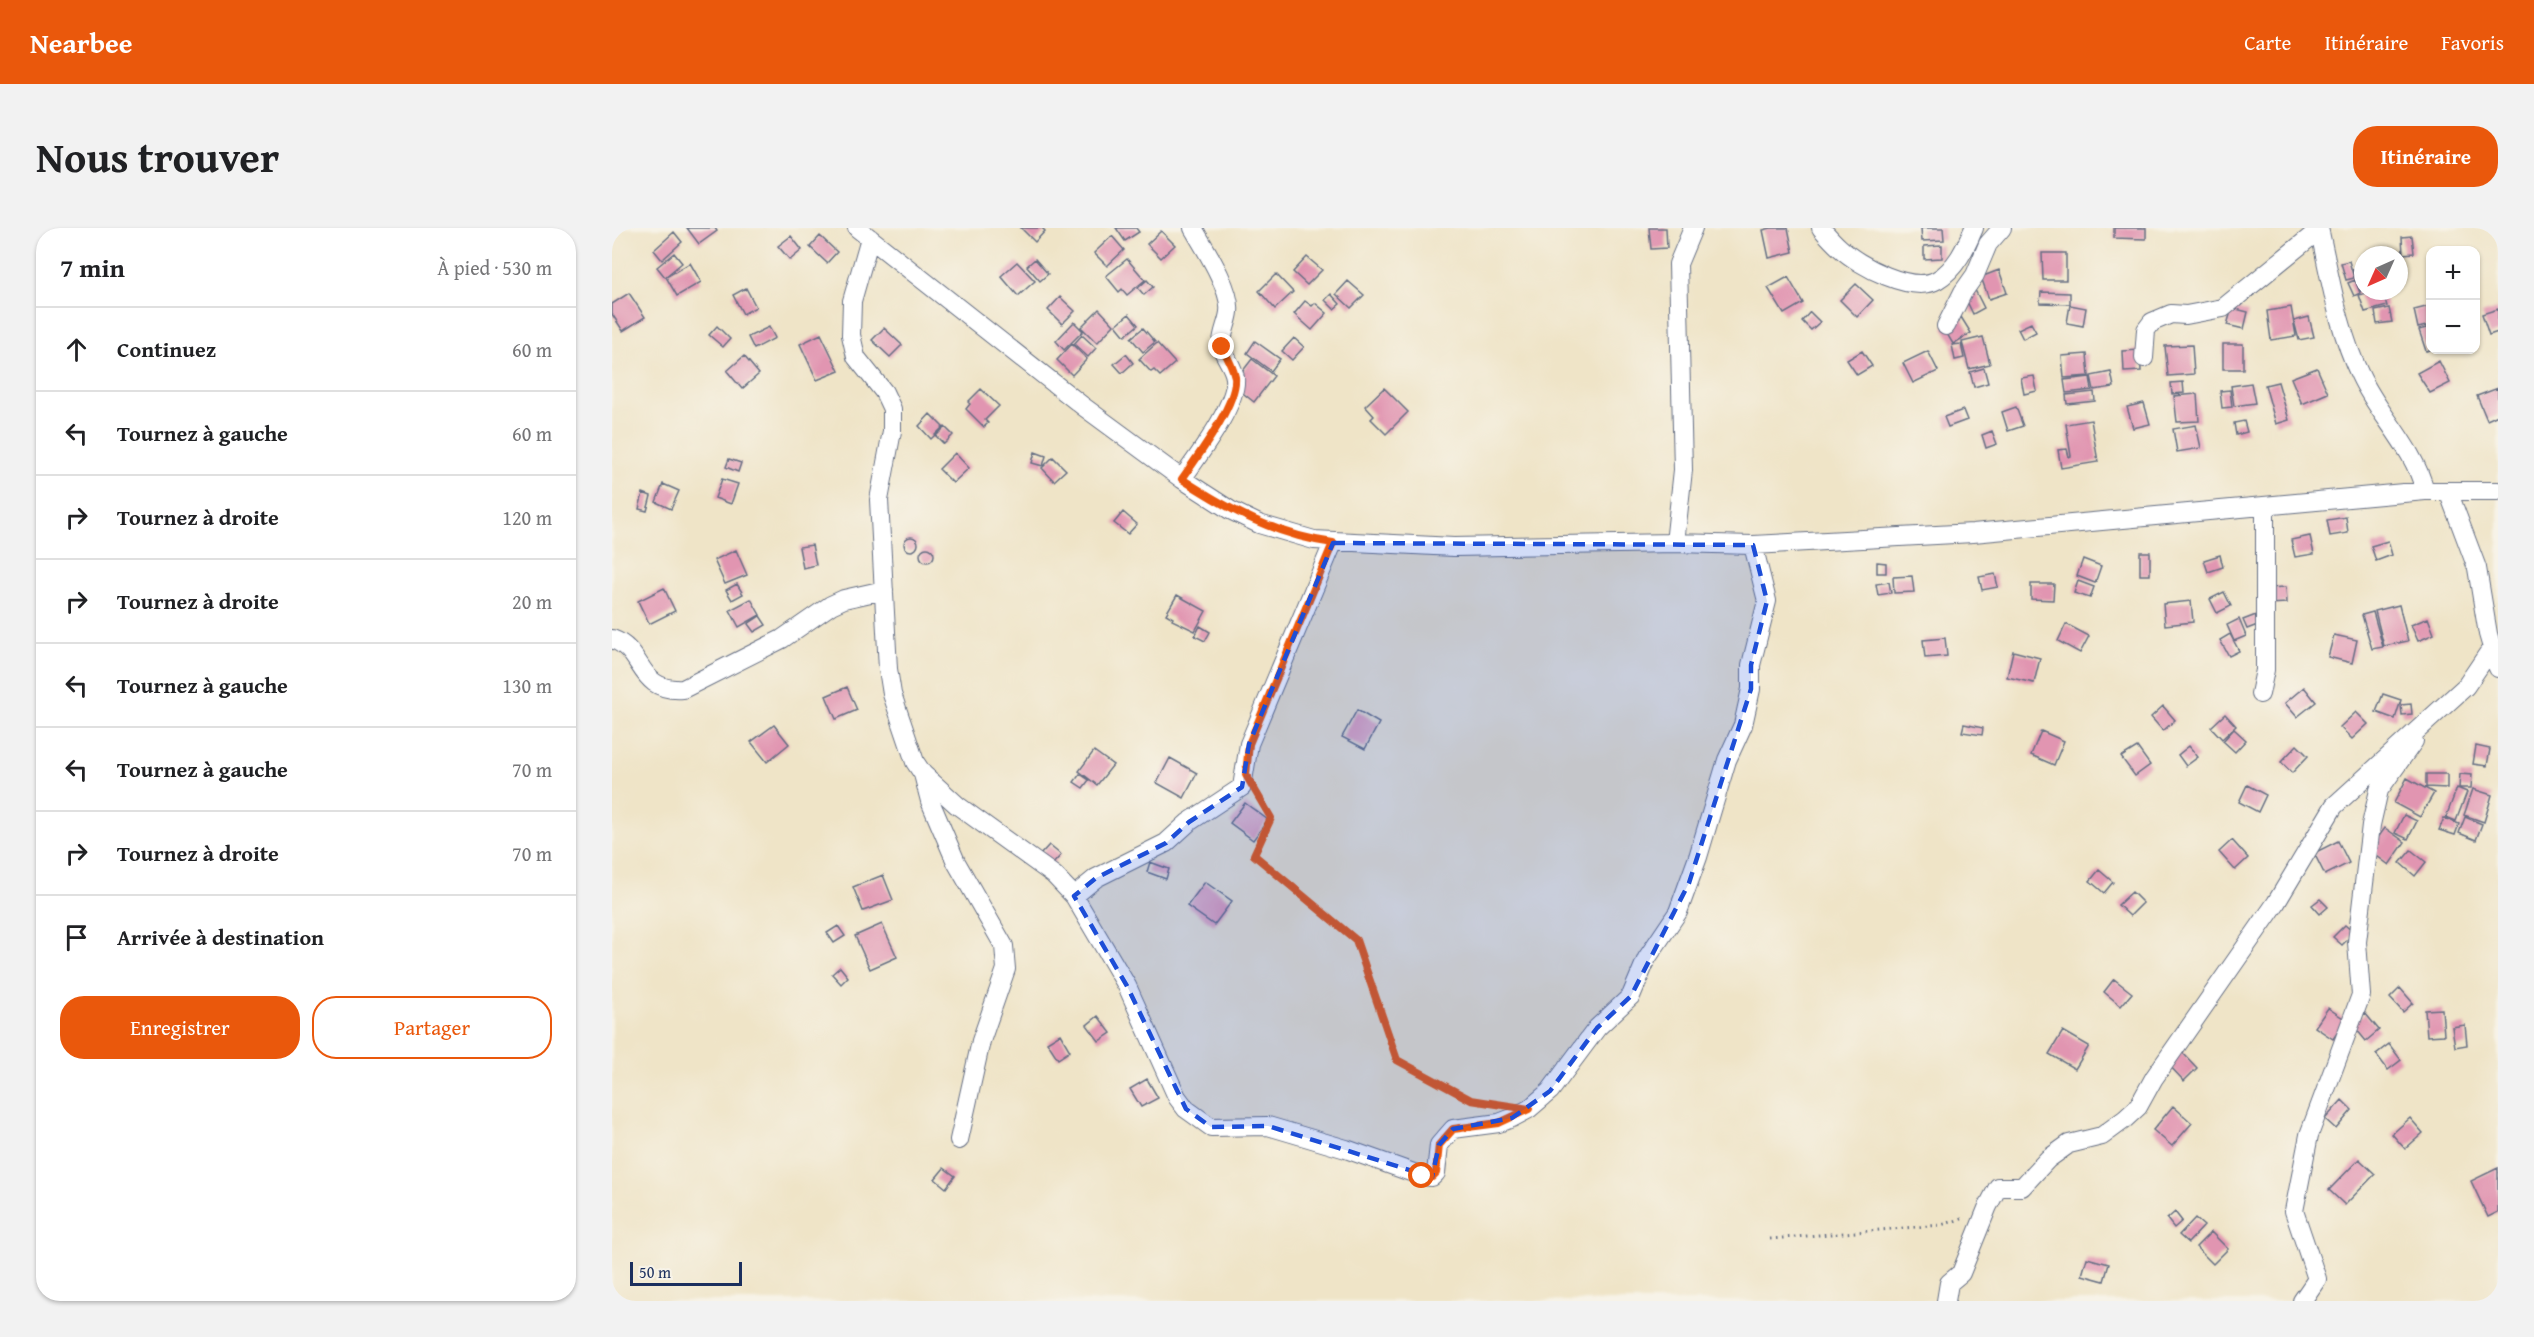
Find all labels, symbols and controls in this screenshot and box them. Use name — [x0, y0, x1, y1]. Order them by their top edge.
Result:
text: Nearbee — [30, 22, 133, 63]
text: Carte — [2244, 27, 2291, 58]
text: Itinéraire — [2324, 27, 2408, 58]
text: Favoris — [2441, 27, 2504, 58]
text: Nous trouver — [36, 126, 279, 187]
button: Itinéraire — [2353, 126, 2498, 187]
north arrow — [2354, 246, 2408, 300]
map controls — [2426, 246, 2480, 354]
button: + — [2426, 246, 2480, 300]
text: 7 min — [60, 248, 125, 287]
text: À pied · 530 m — [437, 253, 552, 282]
button: − — [2426, 300, 2480, 354]
icon: ahead — [60, 333, 93, 366]
text: Continuez — [117, 333, 216, 365]
route end — [1208, 333, 1234, 359]
text: 60 m — [512, 335, 552, 364]
icon: left — [60, 417, 93, 450]
text: Tournez à gauche — [117, 417, 288, 449]
text: 60 m — [512, 419, 552, 448]
icon: right — [60, 501, 93, 534]
text: Tournez à droite — [117, 501, 279, 533]
text: 120 m — [502, 503, 552, 532]
icon: right — [60, 585, 93, 618]
text: Tournez à droite — [117, 585, 279, 617]
text: 20 m — [512, 587, 552, 616]
icon: left — [60, 669, 93, 702]
text: Tournez à gauche — [117, 669, 288, 701]
text: 130 m — [502, 671, 552, 700]
icon: left — [60, 753, 93, 786]
text: Tournez à gauche — [117, 753, 288, 785]
text: 70 m — [512, 755, 552, 784]
icon: right — [60, 837, 93, 870]
text: Tournez à droite — [117, 837, 279, 869]
text: 70 m — [512, 839, 552, 868]
icon: arrive — [60, 921, 93, 954]
text: Arrivée à destination — [117, 921, 324, 953]
button: Enregistrer — [60, 996, 300, 1059]
button: Partager — [312, 996, 552, 1059]
route start — [1408, 1162, 1434, 1188]
scale bar — [630, 1259, 742, 1286]
text: 50 m — [639, 1260, 671, 1284]

